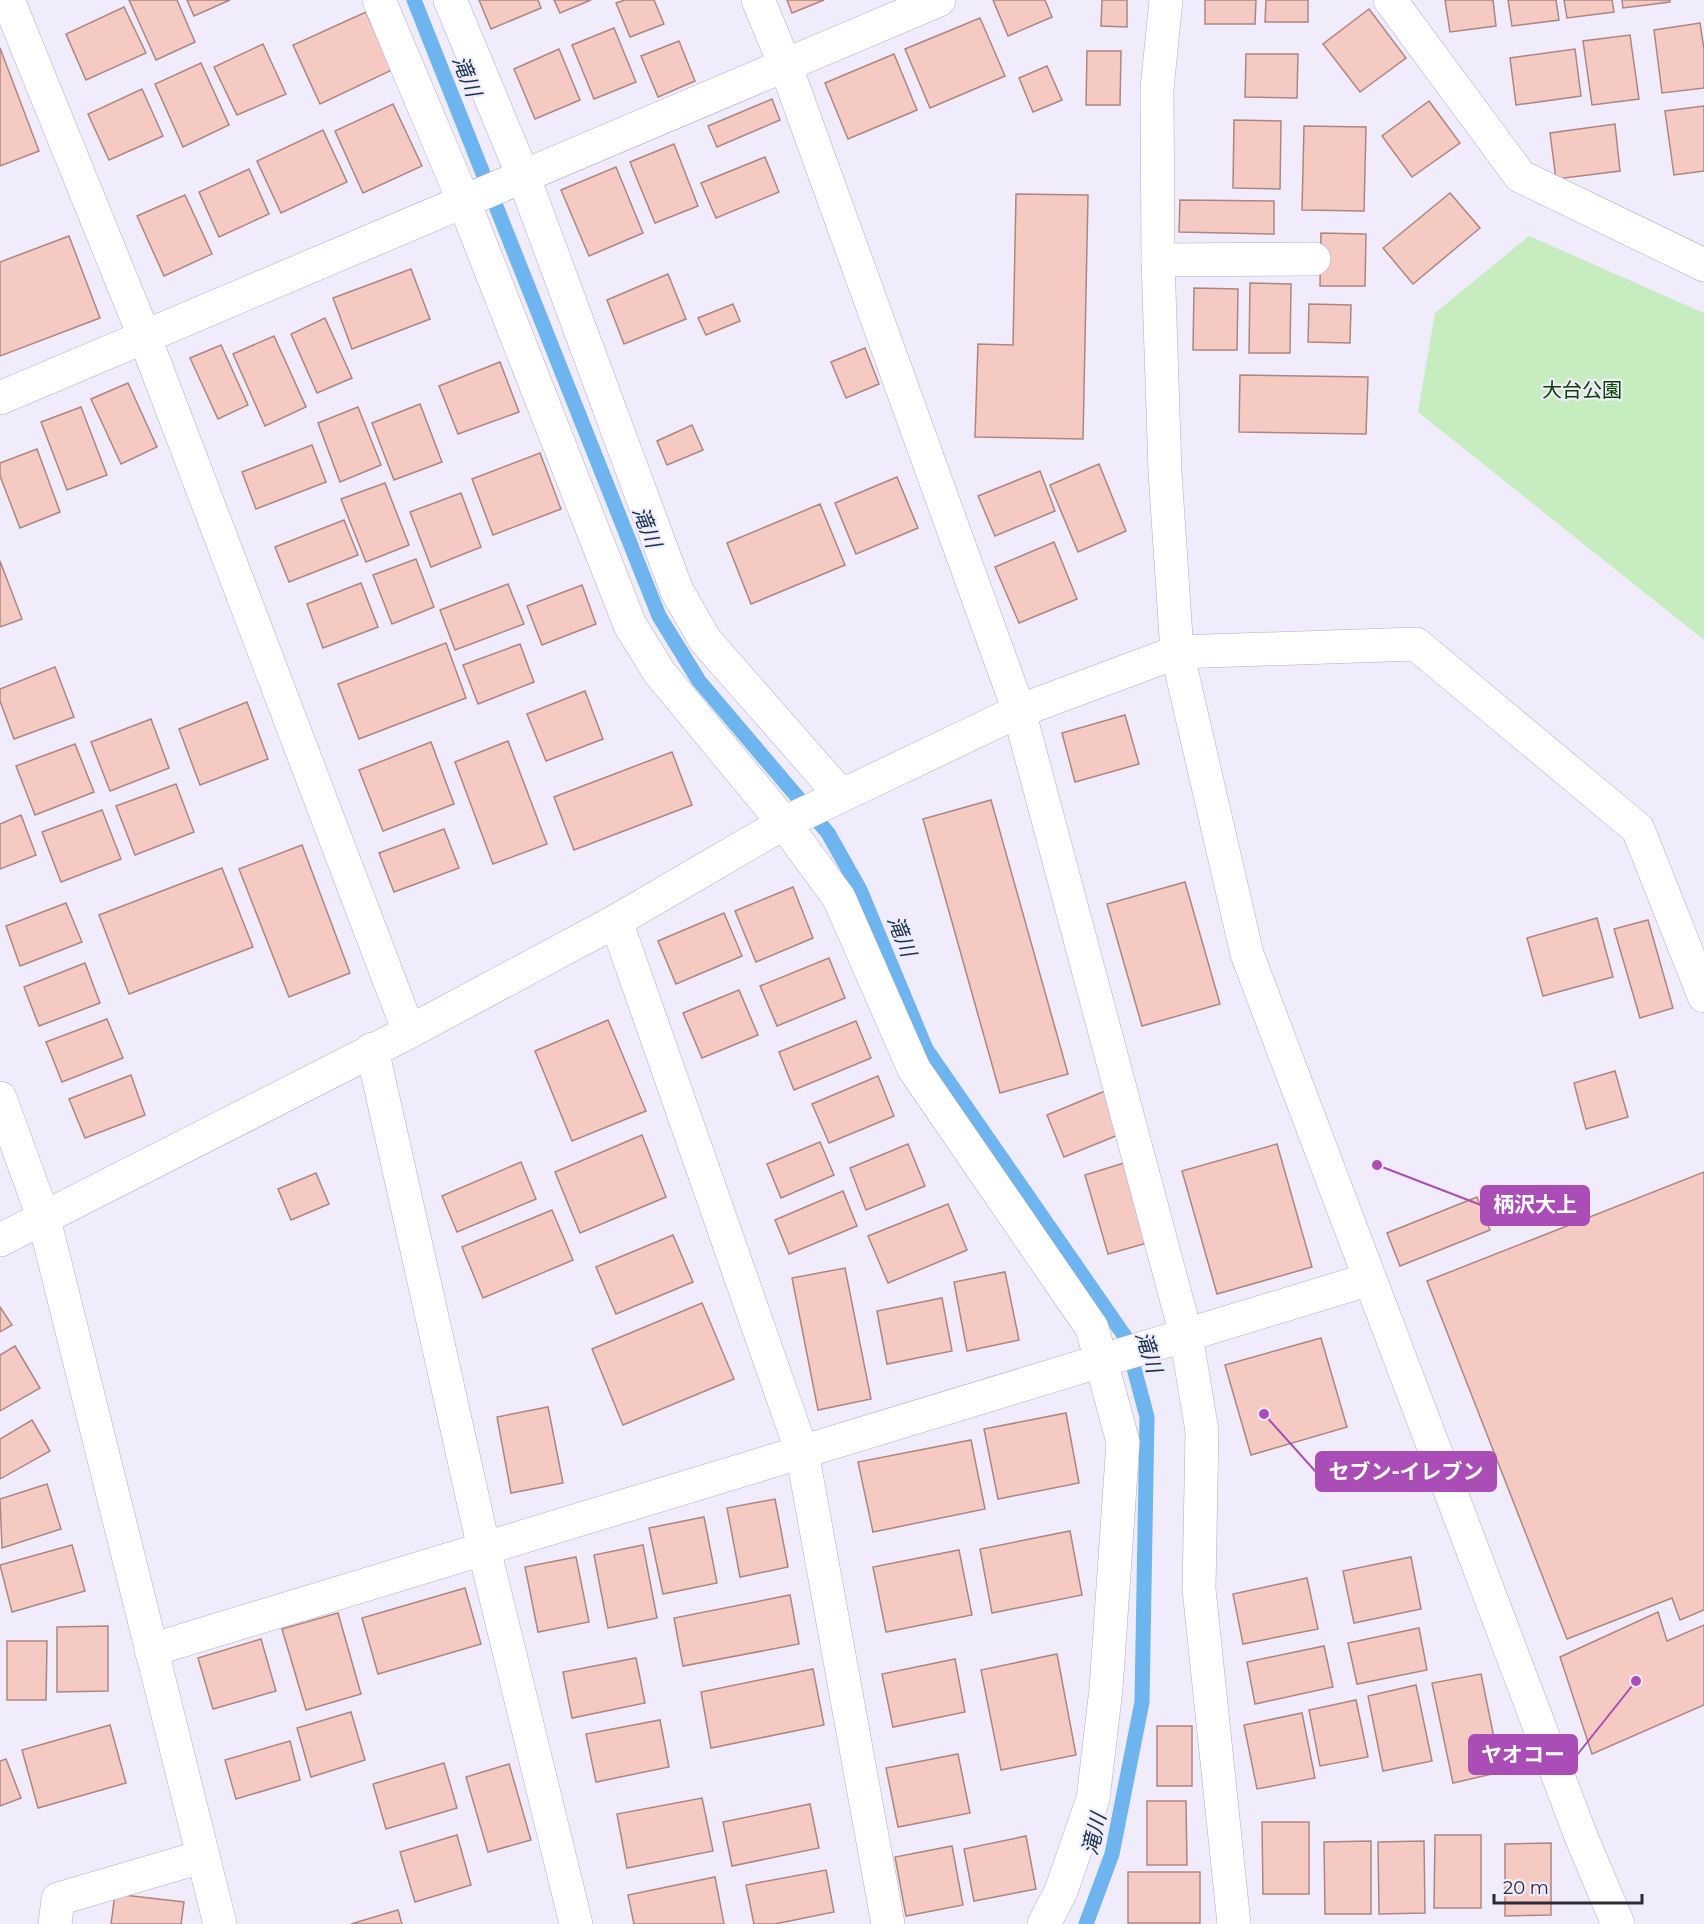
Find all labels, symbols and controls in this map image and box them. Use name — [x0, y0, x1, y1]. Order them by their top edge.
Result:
water label: 滝川 — [448, 52, 487, 102]
park label: 大台公園 — [1542, 378, 1622, 402]
water label: 滝川 — [628, 503, 667, 553]
water label: 滝川 — [883, 912, 922, 962]
callout: 柄沢大上 — [1481, 1186, 1589, 1225]
text: 柄沢大上 — [1493, 1192, 1577, 1217]
water label: 滝川 — [1131, 1328, 1168, 1378]
callout: セブン-イレブン — [1316, 1452, 1496, 1491]
text: セブン-イレブン — [1328, 1459, 1484, 1484]
callout: ヤオコー — [1469, 1735, 1577, 1774]
text: ヤオコー — [1481, 1742, 1565, 1767]
water label: 滝川 — [1077, 1809, 1111, 1857]
scale bar — [1494, 1867, 1642, 1905]
text: 20 m — [1503, 1877, 1549, 1899]

